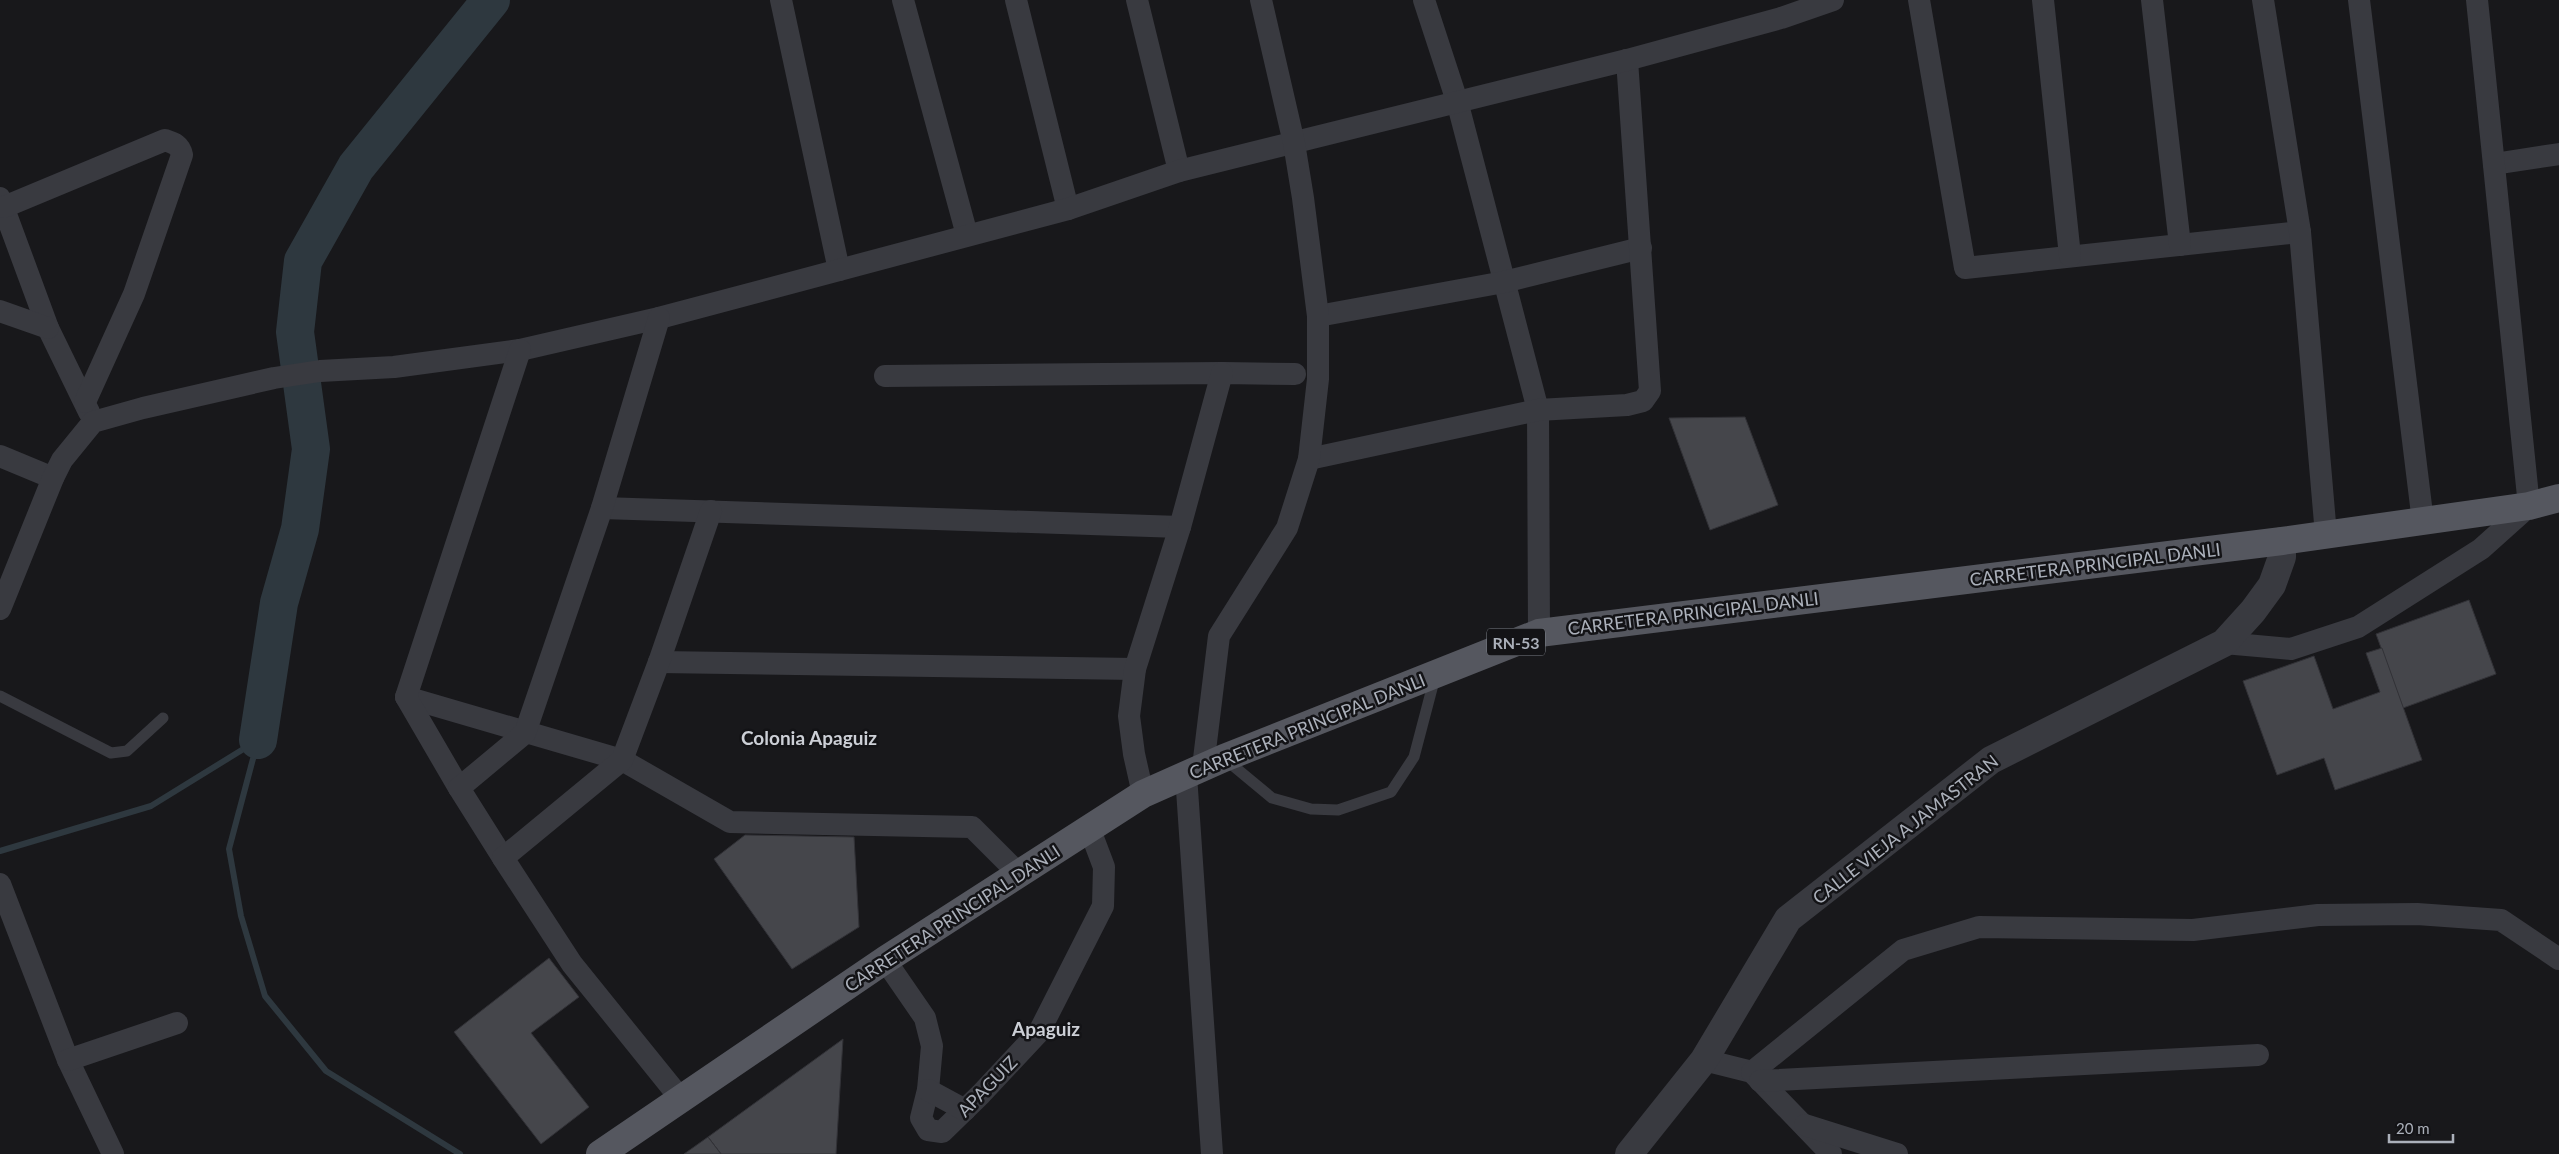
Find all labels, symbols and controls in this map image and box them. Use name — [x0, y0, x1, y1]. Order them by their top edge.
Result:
street label: CARRETERA PRINCIPAL DANLI — [1968, 538, 2222, 590]
street label: CARRETERA PRINCIPAL DANLI — [1566, 587, 1820, 639]
road number: RN-53 — [1487, 628, 1545, 656]
street label: CARRETERA PRINCIPAL DANLI — [1186, 668, 1428, 784]
district label: Colonia Apaguiz — [741, 726, 877, 749]
street label: CALLE VIEJA A JAMASTRAN — [1808, 750, 2002, 908]
street label: CARRETERA PRINCIPAL DANLI — [840, 840, 1064, 996]
district label: Apaguiz — [1011, 1017, 1080, 1040]
street label: APAGUIZ — [953, 1051, 1021, 1121]
scale bar — [2389, 1112, 2453, 1144]
text: 20 m — [2396, 1119, 2430, 1137]

